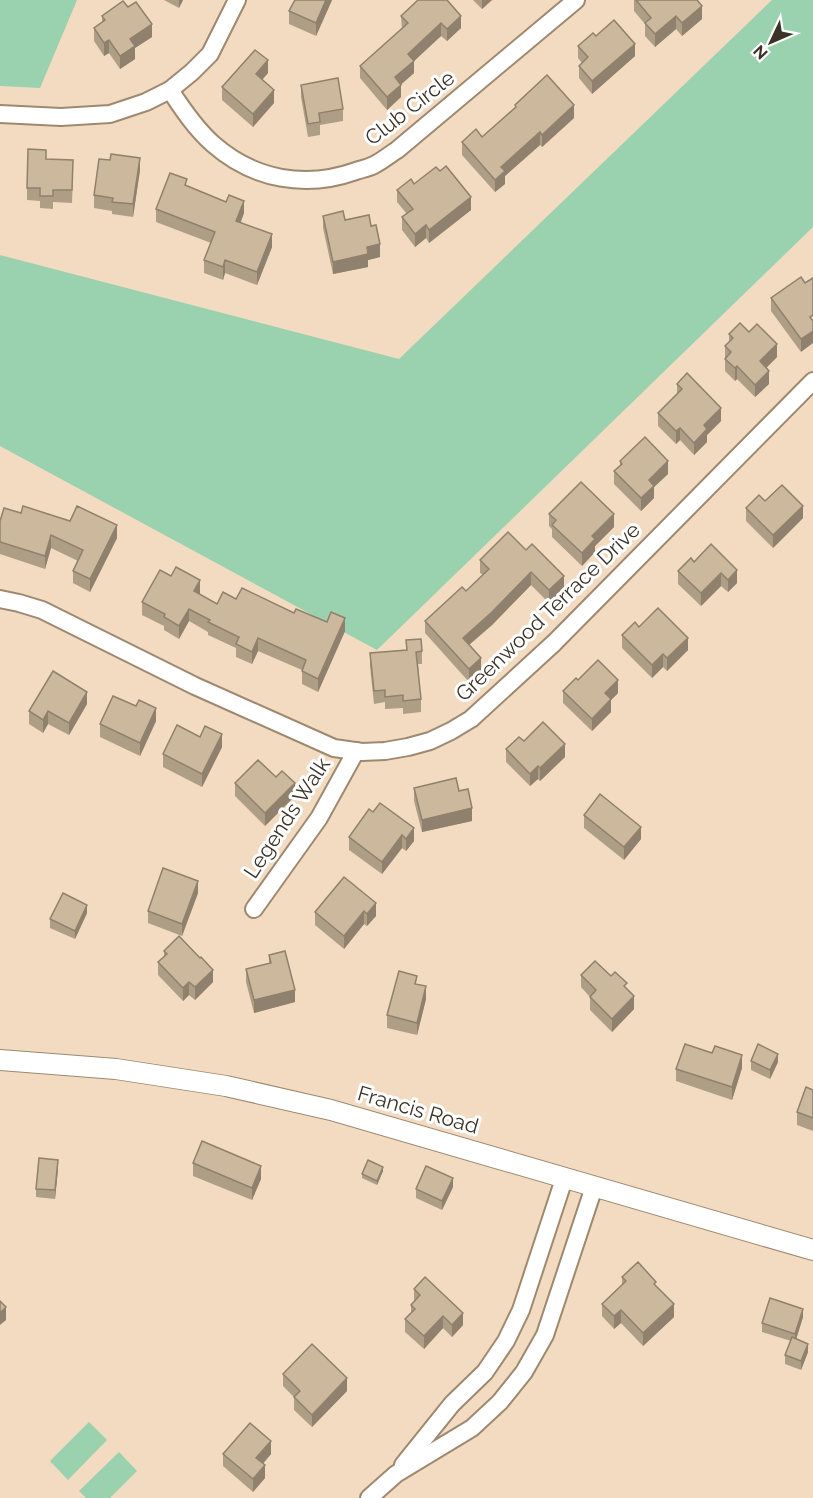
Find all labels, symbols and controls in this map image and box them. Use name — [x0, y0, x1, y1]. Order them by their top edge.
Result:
north arrow — [741, 12, 801, 72]
text: N — [749, 41, 772, 63]
street label: Club Circle — [360, 65, 459, 150]
street label: Greenwood Terrace Drive — [450, 517, 645, 706]
street label: Legends Walk — [238, 753, 335, 883]
street label: Francis Road — [355, 1080, 481, 1139]

